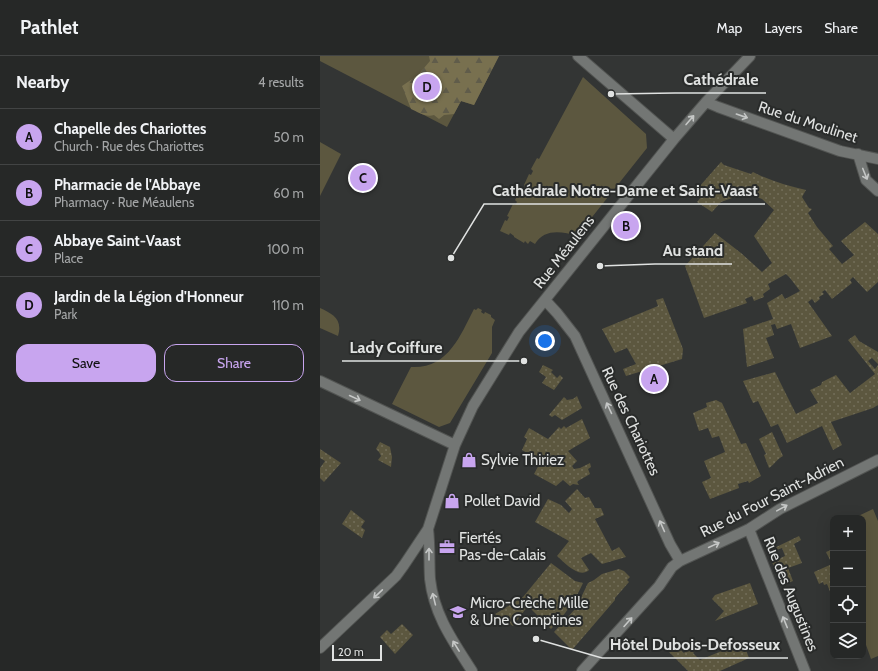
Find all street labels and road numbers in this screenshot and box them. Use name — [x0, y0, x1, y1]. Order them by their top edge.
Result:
street label: Rue du Moulinet — [756, 97, 860, 147]
street label: Rue Méaulens — [530, 212, 598, 292]
street label: Rue des Chariottes — [598, 364, 664, 478]
street label: Rue du Four Saint-Adrien — [697, 453, 847, 541]
street label: Rue des Augustines — [760, 534, 822, 654]

